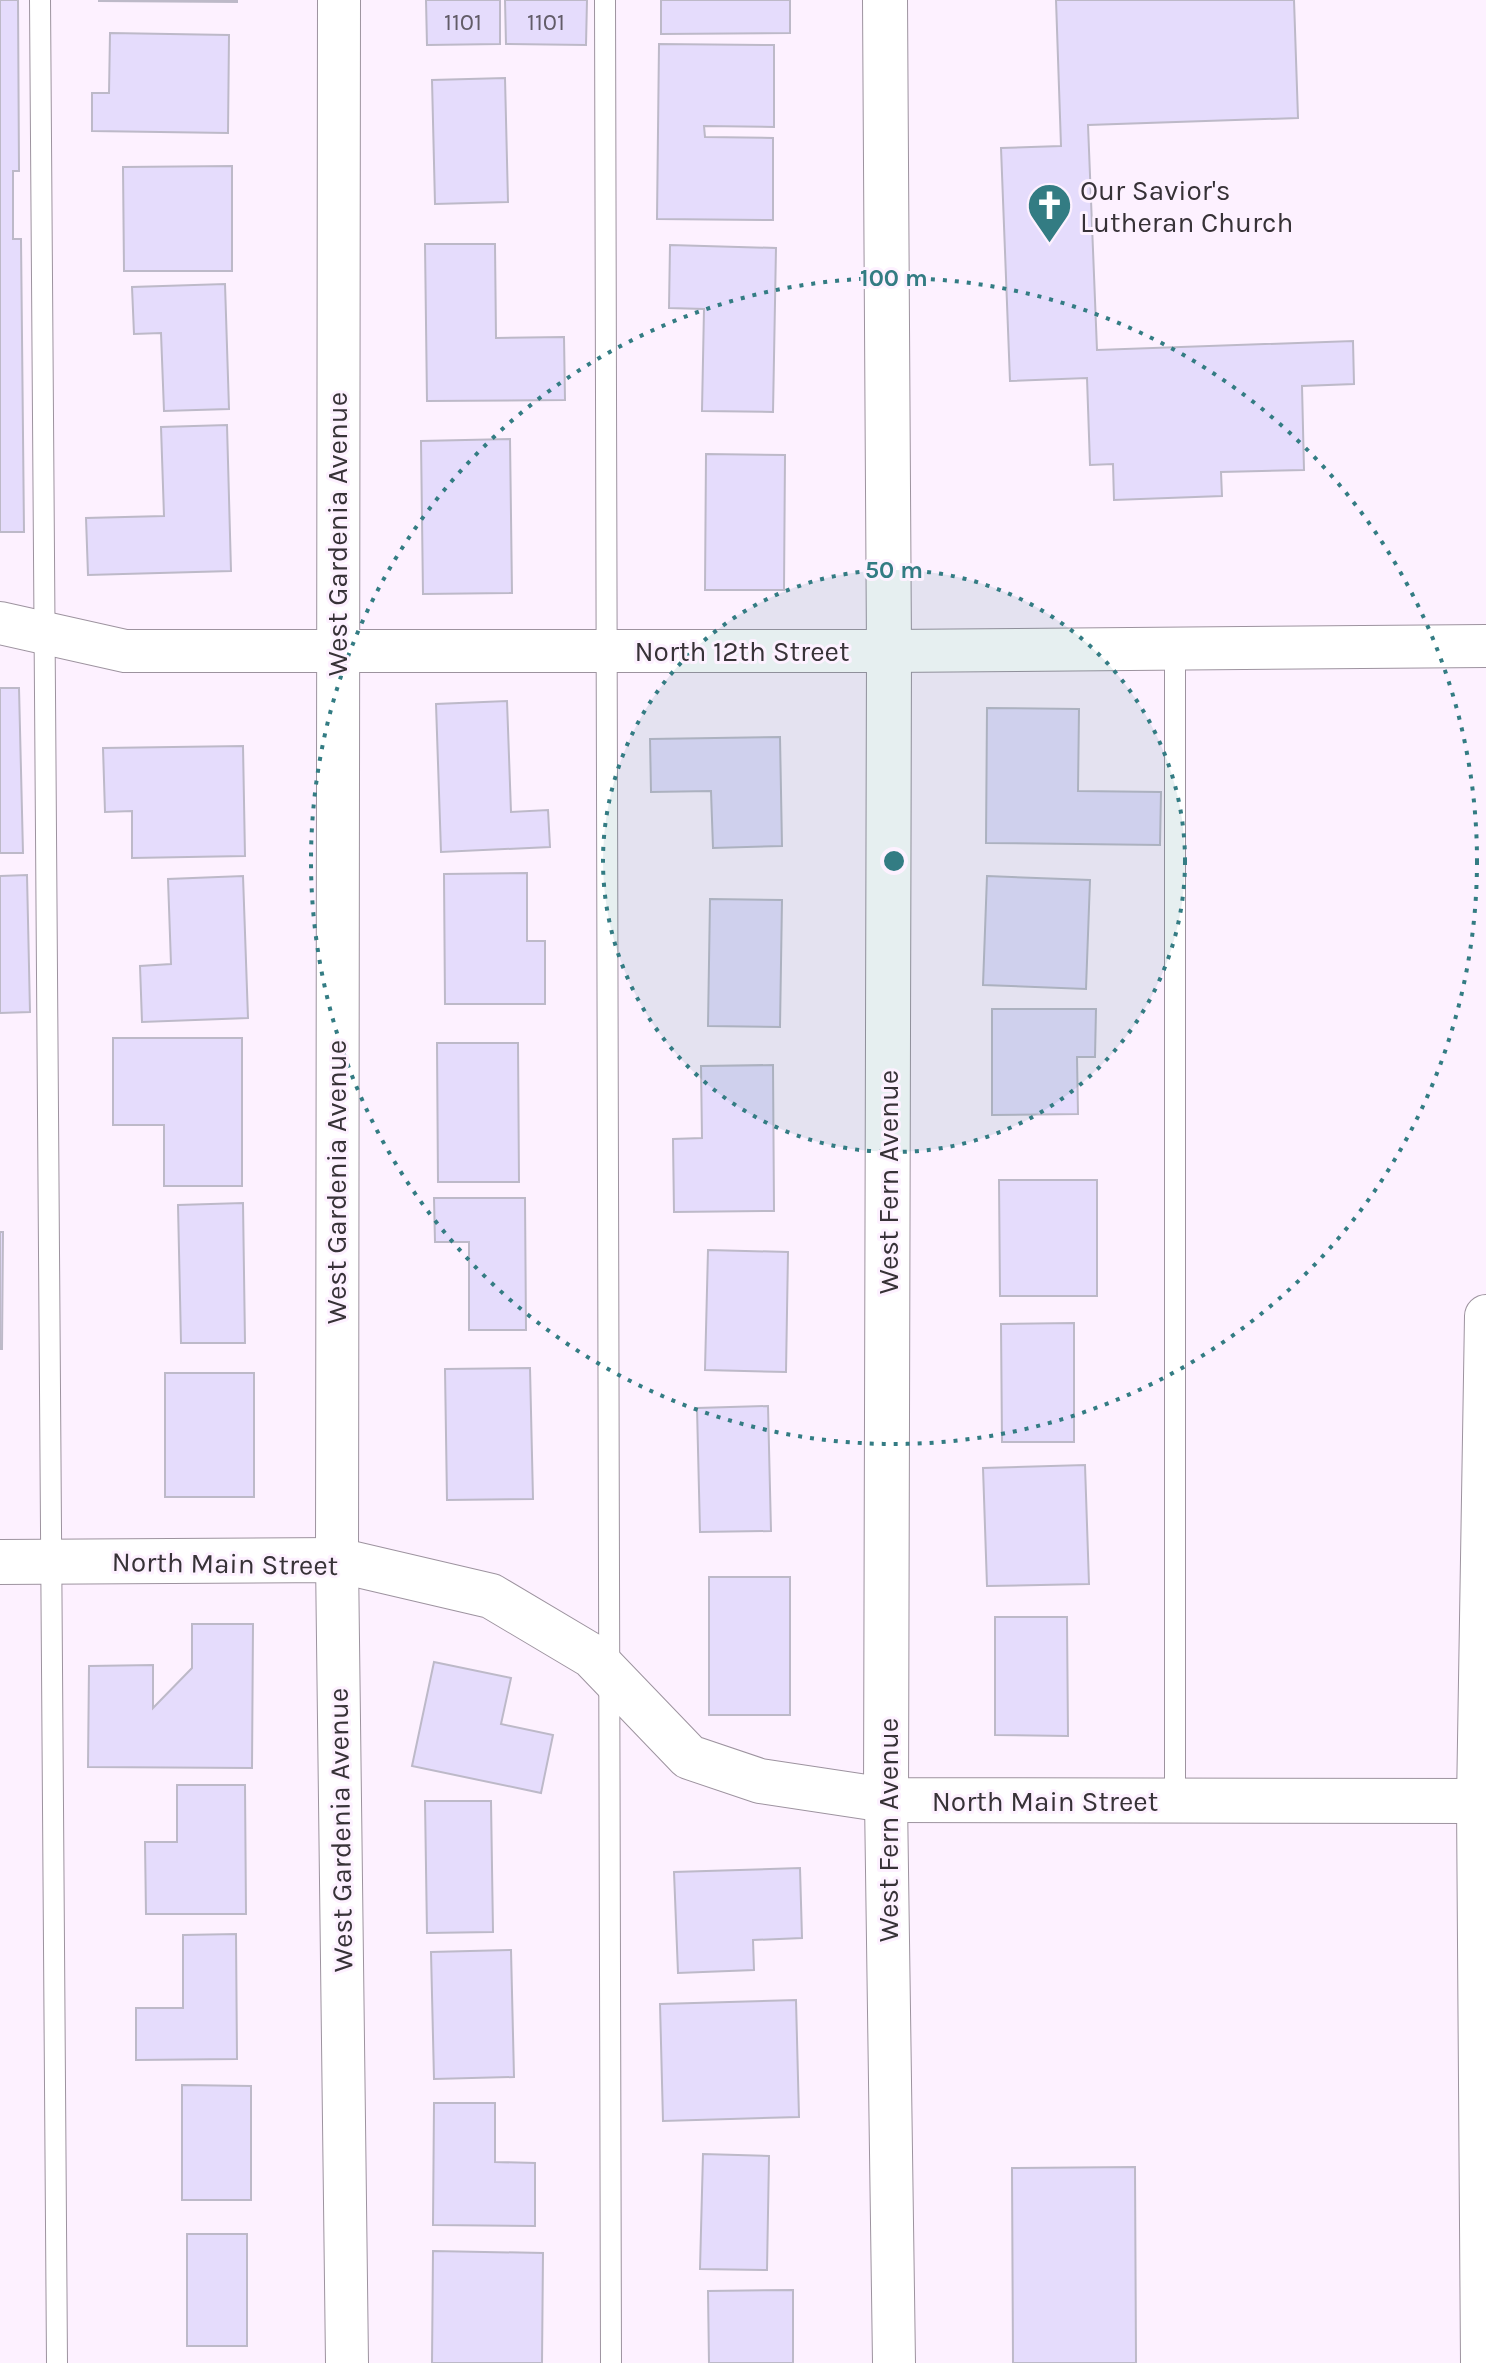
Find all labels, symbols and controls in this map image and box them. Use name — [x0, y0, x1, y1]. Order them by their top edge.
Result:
house number: 1101 — [444, 8, 482, 36]
house number: 1101 — [527, 8, 565, 36]
place label: Our Savior's Lutheran Church — [1080, 174, 1293, 239]
church icon: Our Savior's Lutheran Church — [1025, 182, 1073, 245]
text: 100 m — [860, 264, 928, 292]
street label: West Gardenia Avenue — [321, 392, 354, 676]
text: 50 m — [865, 556, 923, 584]
street label: North 12th Street — [634, 635, 850, 668]
centre of rings — [880, 847, 908, 875]
street label: West Gardenia Avenue — [320, 1040, 353, 1324]
street label: West Fern Avenue — [872, 1070, 905, 1294]
street label: North Main Street — [111, 1545, 339, 1582]
street label: West Gardenia Avenue — [322, 1688, 359, 1972]
street label: West Fern Avenue — [872, 1718, 905, 1942]
street label: North Main Street — [932, 1785, 1158, 1818]

